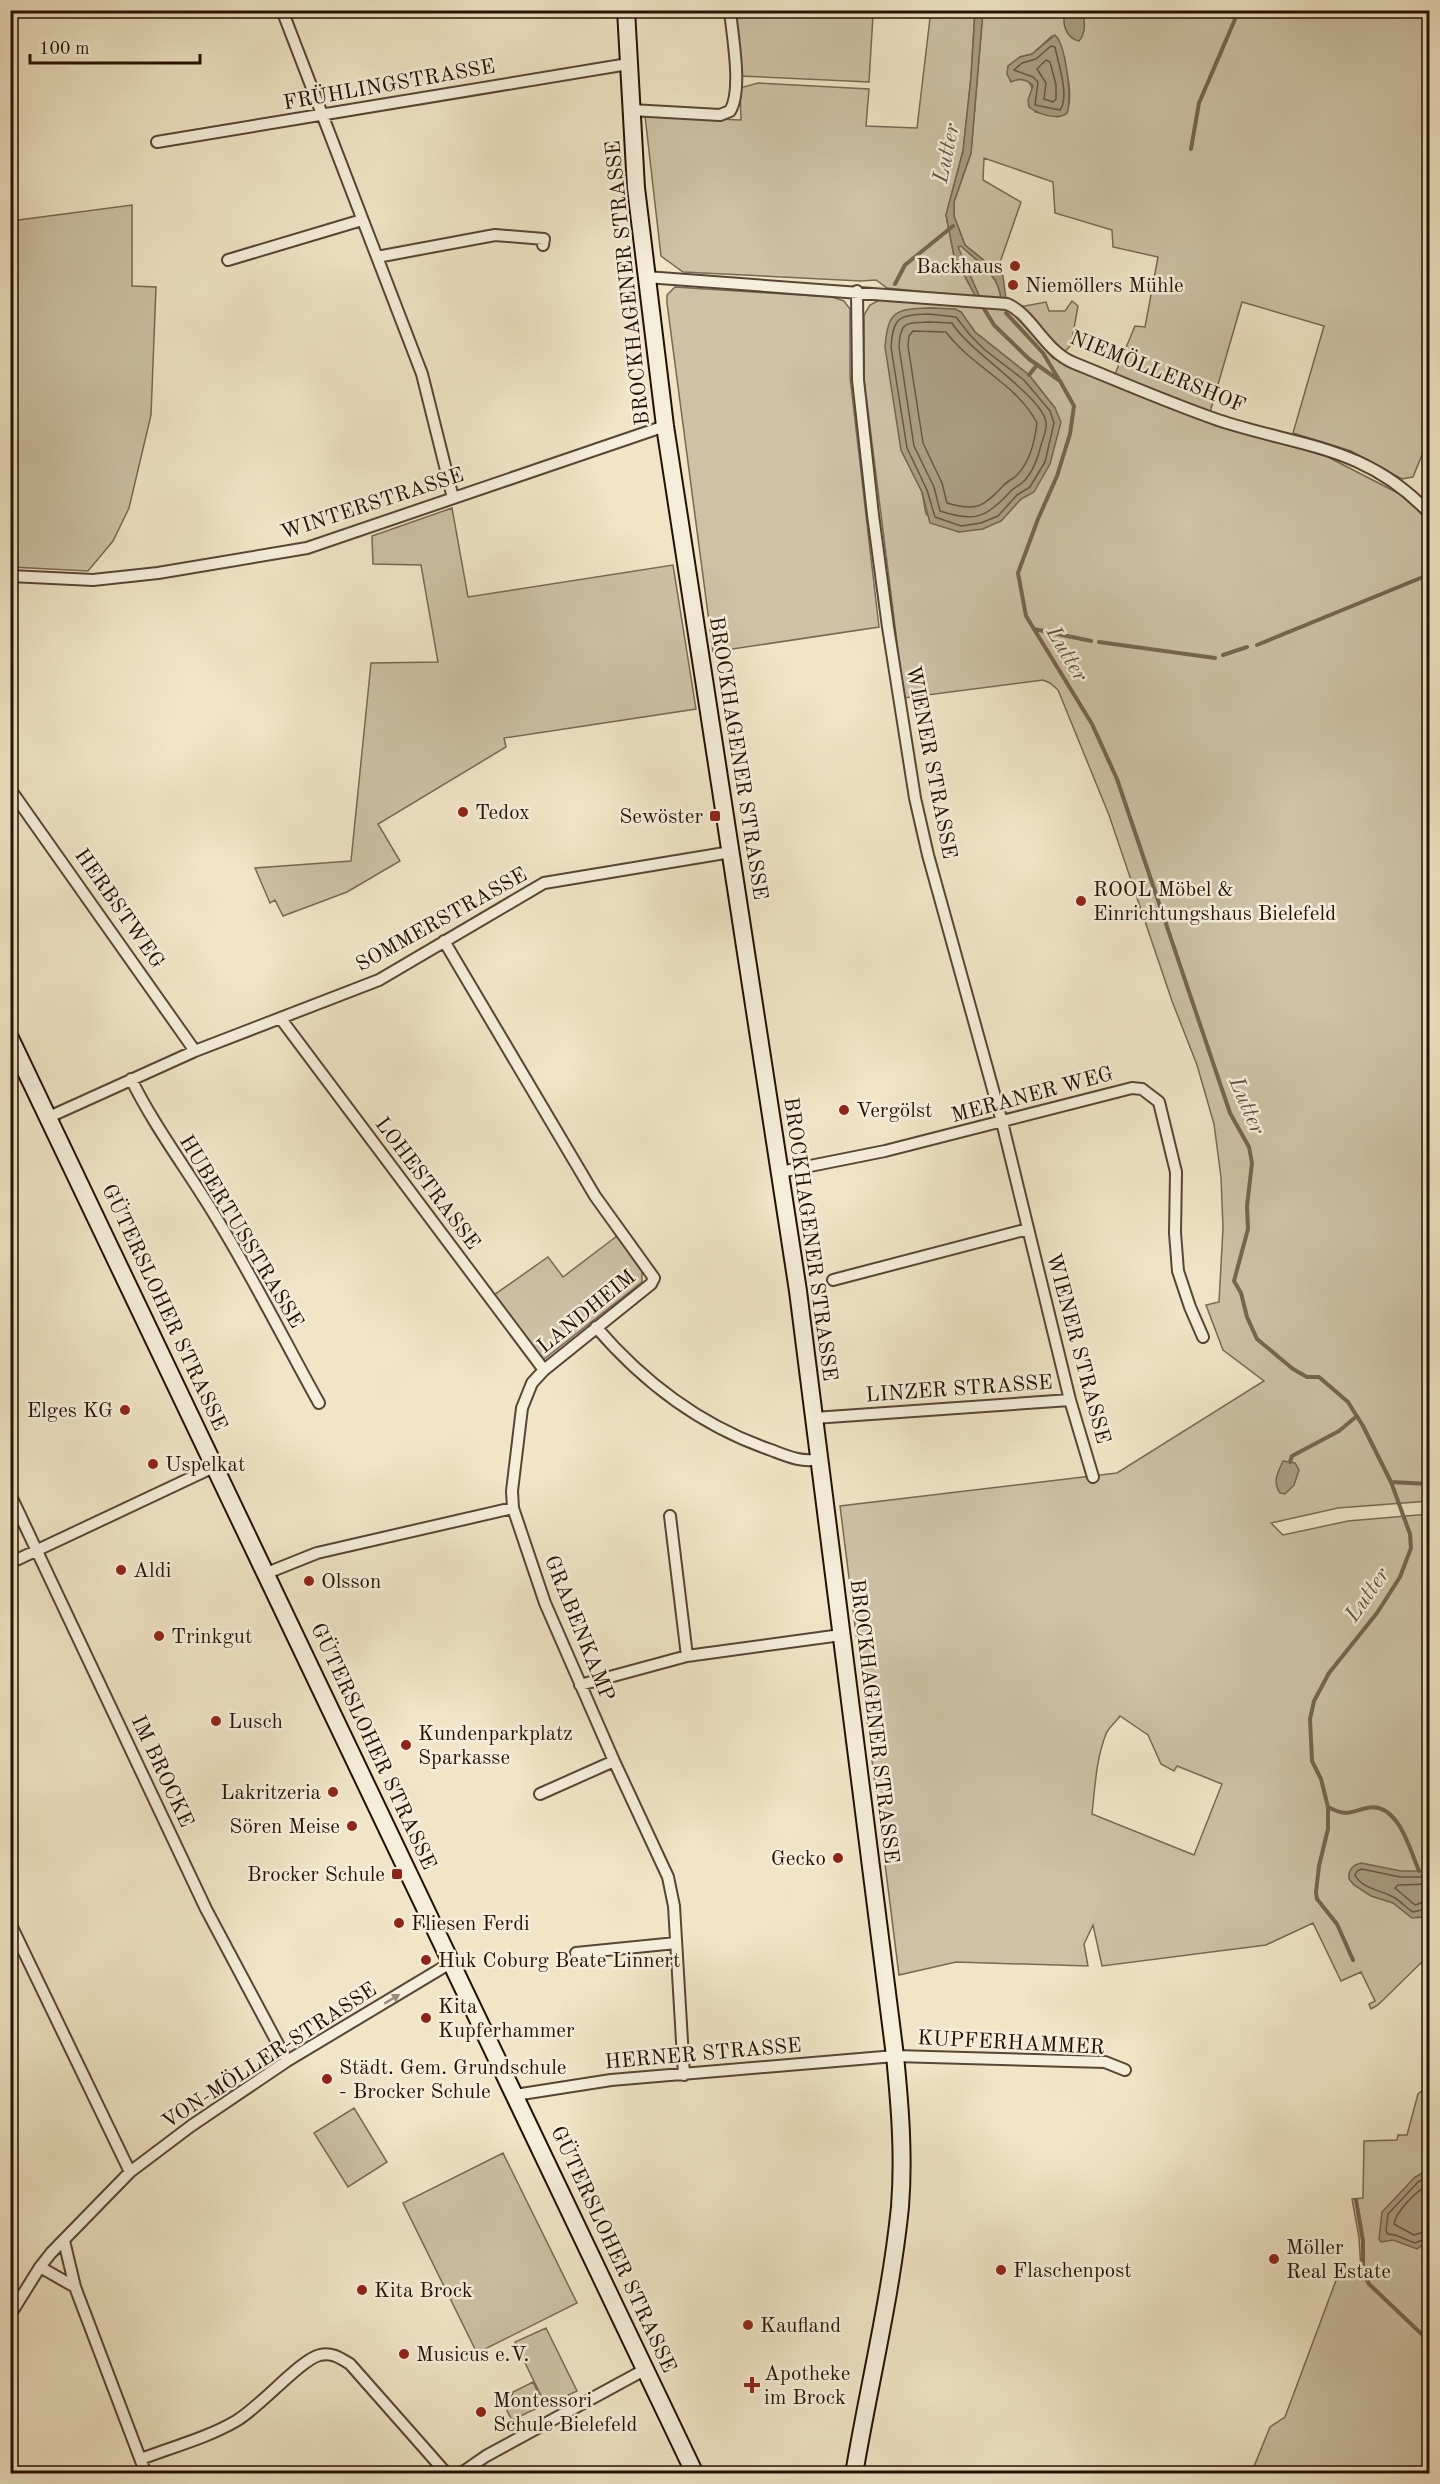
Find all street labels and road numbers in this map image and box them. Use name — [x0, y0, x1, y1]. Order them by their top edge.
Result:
street label: FRÜHLINGSTRASSE — [281, 53, 497, 114]
street label: BROCKHAGENER STRASSE — [603, 139, 654, 426]
street label: NIEMÖLLERSHOF — [1067, 324, 1250, 417]
street label: WINTERSTRASSE — [278, 465, 467, 544]
street label: BROCKHAGENER STRASSE — [705, 615, 770, 901]
street label: WIENER STRASSE — [901, 664, 960, 861]
street label: HERBSTWEG — [70, 845, 168, 972]
street label: SOMMERSTRASSE — [353, 865, 531, 976]
street label: MERANER WEG — [949, 1064, 1116, 1127]
street label: BROCKHAGENER STRASSE — [779, 1096, 840, 1383]
street label: LOHESTRASSE — [370, 1114, 483, 1254]
street label: HUBERTUSSTRASSE — [175, 1132, 307, 1332]
street label: GÜTERSLOHER STRASSE — [97, 1179, 234, 1434]
street label: WIENER STRASSE — [1042, 1251, 1113, 1446]
street label: LANDHEIM — [534, 1266, 640, 1358]
street label: LINZER STRASSE — [865, 1372, 1053, 1407]
street label: GRABENKAMP — [540, 1553, 617, 1704]
street label: BROCKHAGENER STRASSE — [846, 1578, 901, 1865]
street label: GÜTERSLOHER STRASSE — [306, 1618, 443, 1873]
street label: IM BROCKE — [127, 1713, 197, 1831]
street label: VON-MÖLLER-STRASSE — [157, 1976, 381, 2133]
street label: KUPFERHAMMER — [917, 2028, 1105, 2059]
street label: HERNER STRASSE — [604, 2035, 802, 2074]
street label: GÜTERSLOHER STRASSE — [546, 2121, 683, 2376]

